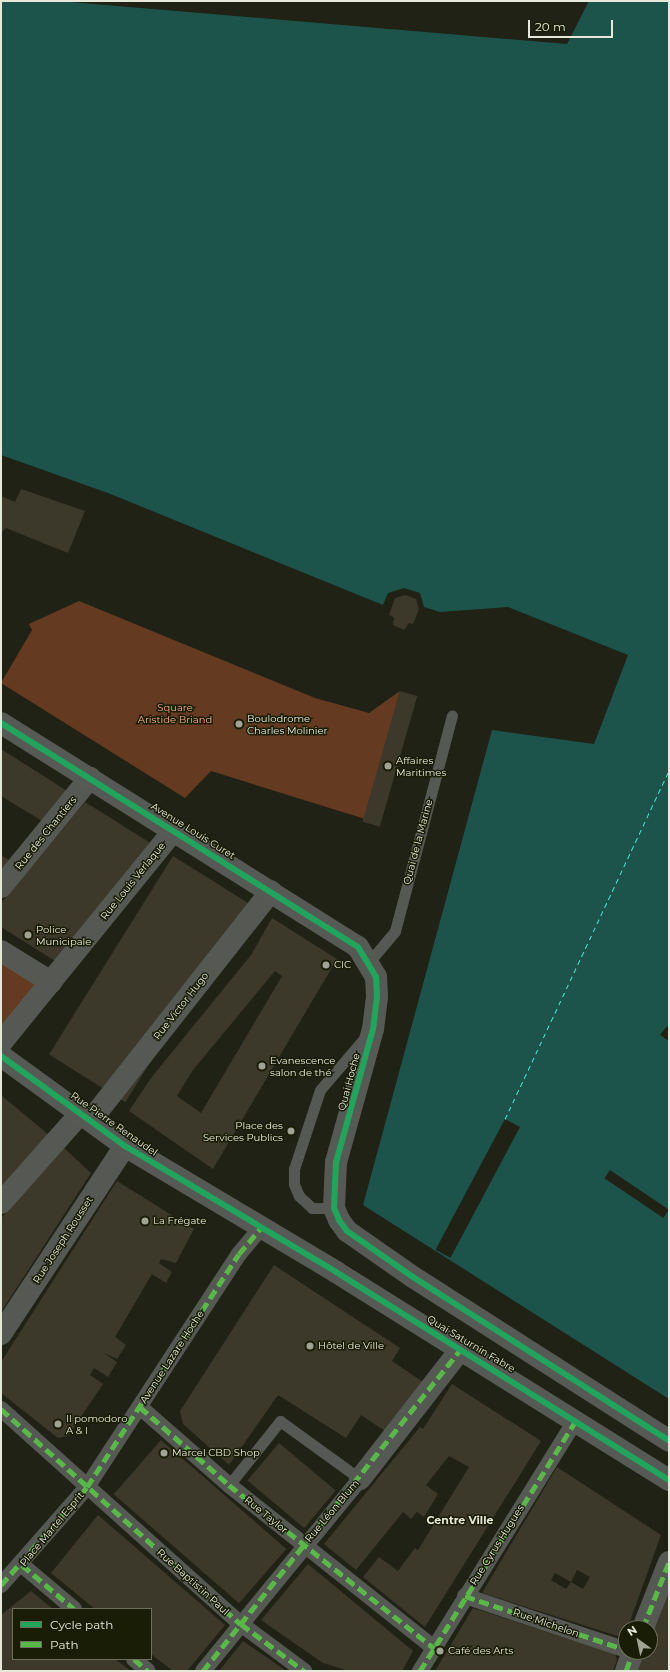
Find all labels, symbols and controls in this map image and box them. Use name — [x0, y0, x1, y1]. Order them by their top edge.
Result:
scale bar — [530, 12, 615, 38]
text: 20 m — [535, 19, 566, 34]
park label: Square Aristide Briand — [138, 701, 212, 724]
place label: Boulodrome Charles Molinier — [247, 712, 328, 736]
marker: Boulodrome Charles Molinier — [234, 719, 244, 729]
place label: Affaires Maritimes — [396, 754, 446, 778]
marker: Affaires Maritimes — [383, 761, 393, 771]
street label: Rue des Chantiers — [13, 794, 79, 872]
street label: Quai de la Marine — [401, 798, 435, 886]
street label: Avenue Louis Curet — [149, 800, 237, 862]
street label: Rue Louis Verlaque — [98, 840, 168, 922]
place label: Police Municipale — [36, 923, 91, 946]
marker: Police Municipale — [23, 930, 33, 940]
place label: CIC — [334, 959, 351, 971]
marker: CIC — [321, 960, 331, 970]
street label: Rue Victor Hugo — [151, 970, 211, 1042]
street label: Quai Hoche — [336, 1052, 362, 1112]
place label: Evanescence salon de thé — [270, 1054, 335, 1078]
marker: Evanescence salon de thé — [257, 1061, 267, 1071]
street label: Rue Pierre Renaudel — [68, 1090, 160, 1158]
place label: Place des Services Publics — [203, 1119, 283, 1142]
marker: Place des Services Publics — [286, 1126, 296, 1136]
street label: Rue Joseph Rousset — [30, 1194, 96, 1286]
place label: La Frégate — [153, 1215, 206, 1227]
marker: La Frégate — [140, 1216, 150, 1226]
street label: Avenue Lazare Hoche — [137, 1308, 207, 1406]
street label: Quai Saturnin Fabre — [425, 1313, 517, 1375]
place label: Hôtel de Ville — [318, 1340, 384, 1352]
marker: Hôtel de Ville — [305, 1341, 315, 1351]
place label: Il pomodoro A & I — [66, 1412, 127, 1436]
marker: Il pomodoro A & I — [53, 1419, 63, 1429]
place label: Marcel CBD Shop — [172, 1447, 260, 1459]
marker: Marcel CBD Shop — [159, 1448, 169, 1458]
street label: Rue Léon Blum — [302, 1477, 362, 1545]
street label: Place Martel Esprit — [17, 1489, 87, 1569]
street label: Rue Taylor — [242, 1494, 290, 1536]
street label: Rue Cyrus Hugues — [467, 1503, 527, 1587]
district label: Centre Ville — [427, 1513, 493, 1527]
street label: Rue Baptistin Paul — [154, 1546, 232, 1618]
street label: Rue Michelon — [511, 1606, 581, 1640]
legend — [12, 1608, 152, 1660]
text: Cycle path — [50, 1617, 113, 1632]
north arrow — [618, 1620, 658, 1660]
text: N — [624, 1622, 640, 1639]
text: Path — [50, 1637, 79, 1652]
place label: Café des Arts — [448, 1645, 513, 1657]
marker: Café des Arts — [435, 1646, 445, 1656]

